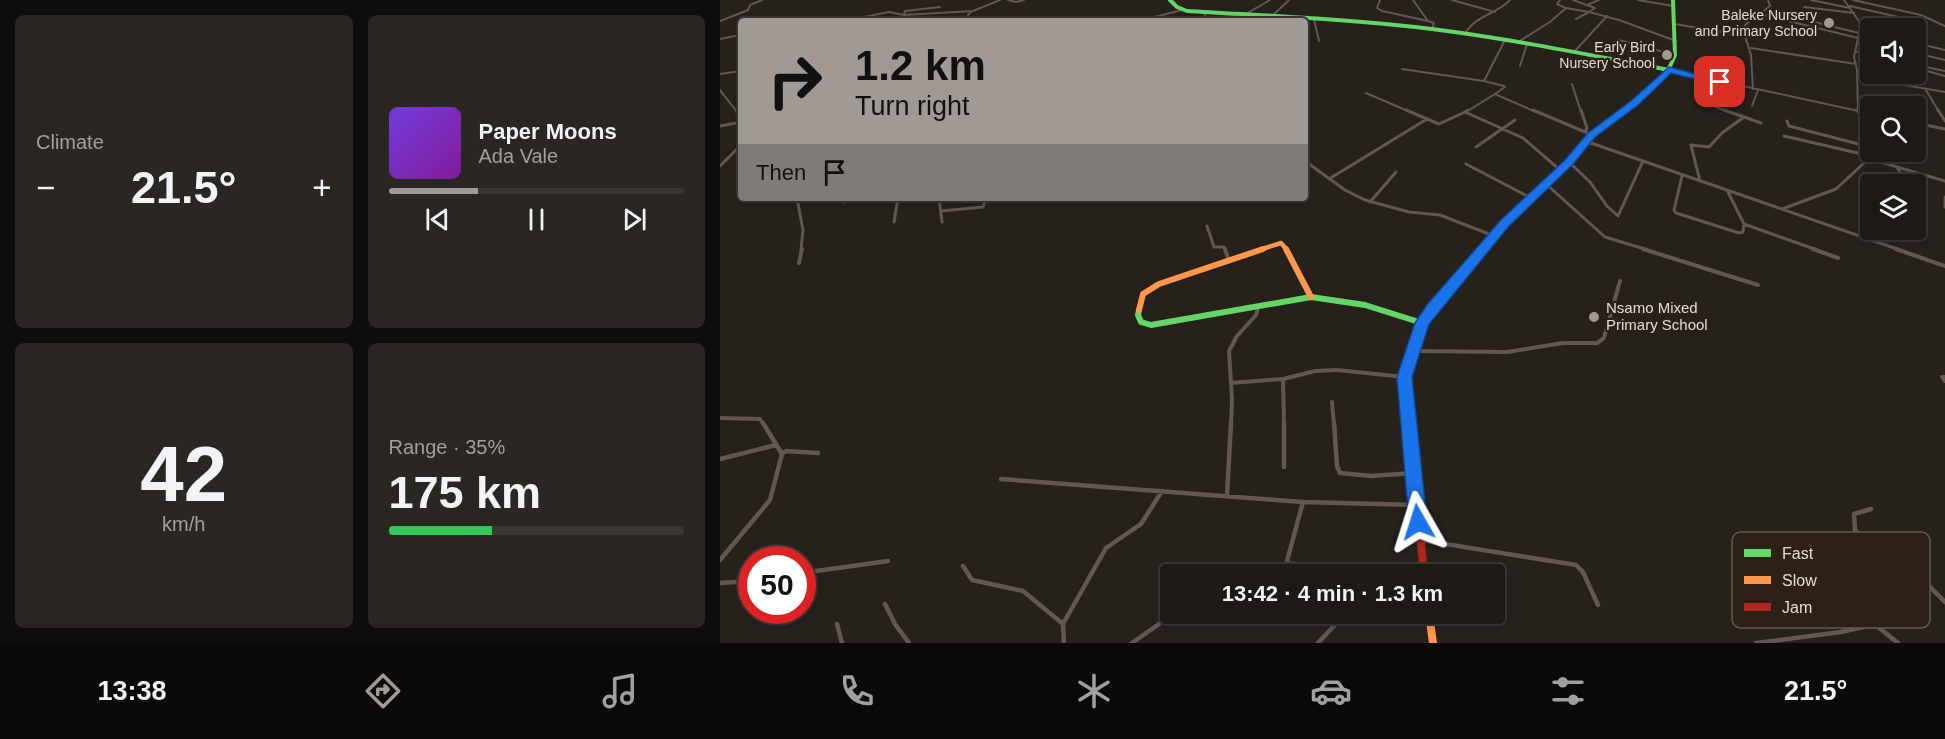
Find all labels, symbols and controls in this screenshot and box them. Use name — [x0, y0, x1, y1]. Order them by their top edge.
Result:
place label: Baleke Nursery and Primary School — [1695, 7, 1817, 39]
marker: Baleke Nursery and Primary School — [1822, 16, 1836, 30]
map controls — [1860, 18, 1926, 240]
button: sound — [1860, 18, 1926, 84]
place label: Early Bird Nursery School — [1559, 39, 1655, 71]
icon: right — [756, 42, 834, 120]
text: 1.2 km — [855, 42, 986, 89]
marker: Early Bird Nursery School — [1660, 48, 1674, 62]
pin — [1694, 56, 1745, 107]
icon: arrive — [1703, 65, 1736, 98]
text: Turn right — [855, 91, 970, 121]
button: search — [1860, 96, 1926, 162]
text: Paper Moons — [479, 119, 617, 144]
text: Climate — [36, 131, 104, 153]
text: Ada Vale — [479, 145, 558, 167]
icon: arrive — [818, 156, 851, 189]
text: Then — [756, 160, 806, 185]
text: 21.5° — [131, 162, 237, 213]
text: − — [36, 169, 55, 206]
text: + — [312, 169, 332, 206]
button: layers — [1860, 174, 1926, 240]
icon: previous — [421, 203, 454, 236]
icon: pause — [520, 203, 553, 236]
icon: next — [618, 203, 651, 236]
place label: Nsamo Mixed Primary School — [1606, 299, 1708, 333]
marker: Nsamo Mixed Primary School — [1587, 310, 1601, 324]
text: 42 — [140, 430, 227, 518]
text: Range · 35% — [389, 436, 505, 458]
text: 175 km — [389, 467, 541, 518]
position arrow — [1386, 490, 1450, 554]
text: km/h — [162, 513, 205, 535]
legend — [1732, 532, 1930, 628]
text: Fast — [1782, 545, 1814, 562]
speed limit sign: 50 — [738, 546, 816, 624]
text: Slow — [1782, 572, 1817, 589]
text: 13:42 · 4 min · 1.3 km — [1222, 581, 1443, 606]
text: Jam — [1782, 599, 1812, 616]
icon: directions — [362, 670, 404, 712]
icon: music — [599, 670, 641, 712]
icon: phone — [836, 670, 878, 712]
icon: climate — [1073, 670, 1115, 712]
icon: car — [1310, 670, 1352, 712]
icon: filters — [1547, 670, 1589, 712]
text: 13:38 — [98, 676, 167, 706]
text: 21.5° — [1784, 676, 1847, 706]

